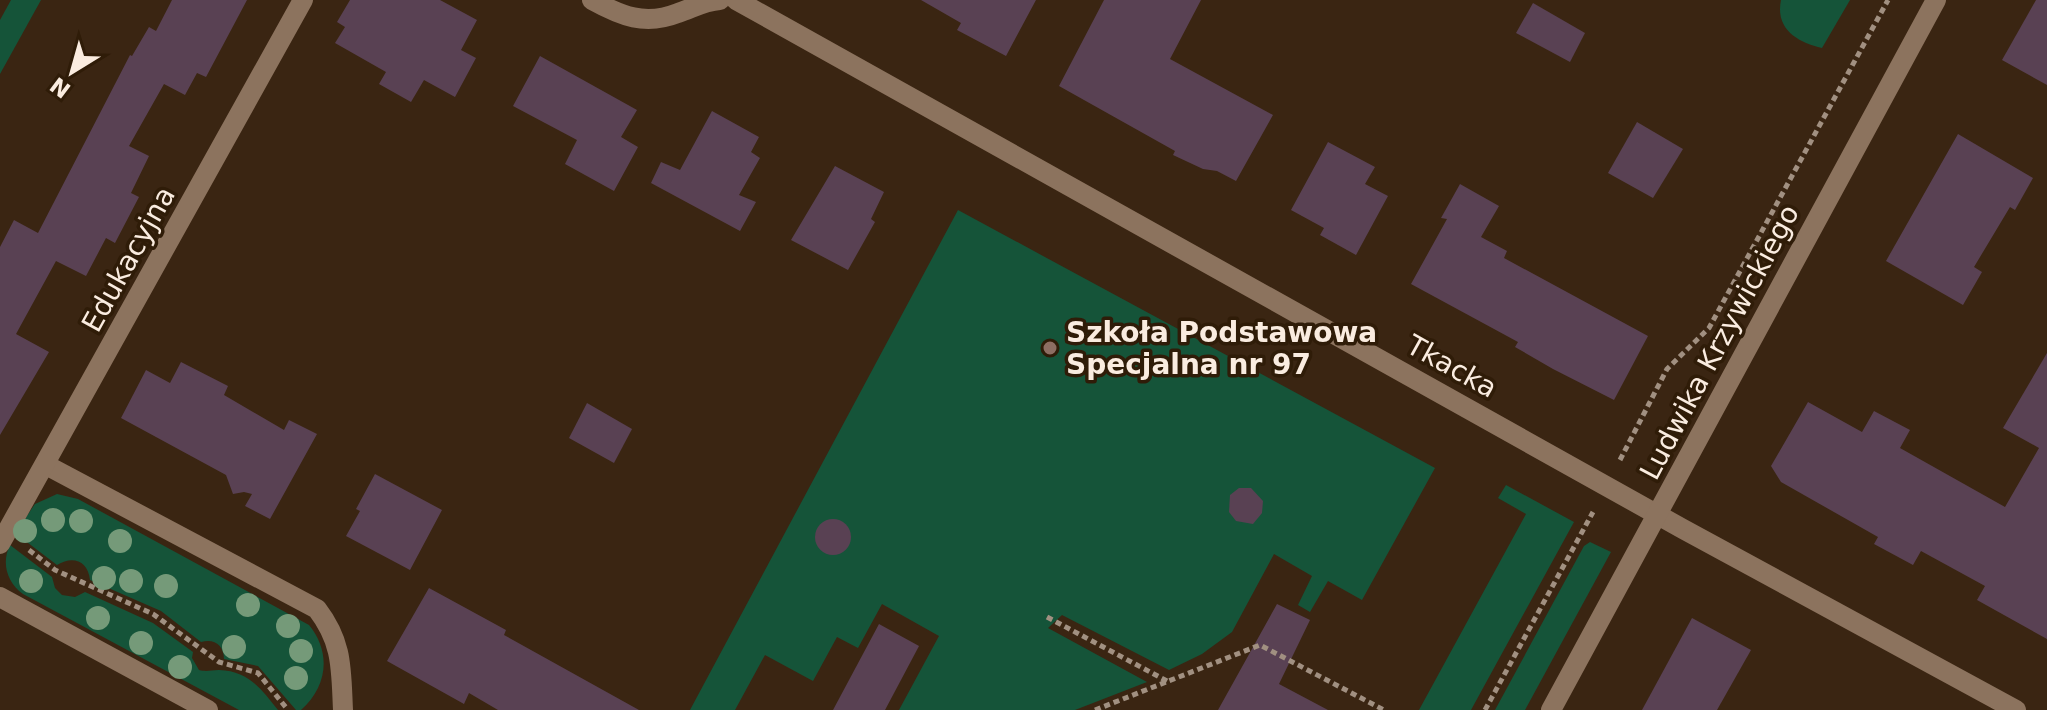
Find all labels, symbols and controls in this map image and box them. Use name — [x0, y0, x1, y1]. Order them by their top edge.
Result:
north arrow — [32, 32, 112, 112]
text: N — [45, 72, 75, 103]
street label: Edukacyjna — [75, 181, 182, 338]
street label: Ludwika Krzywickiego — [1633, 199, 1806, 485]
place label: Szkoła Podstawowa Specjalna nr 97 — [1066, 316, 1377, 381]
street label: Tkacka — [1400, 328, 1503, 405]
marker: Szkoła Podstawowa Specjalna nr 97 — [1041, 339, 1059, 357]

